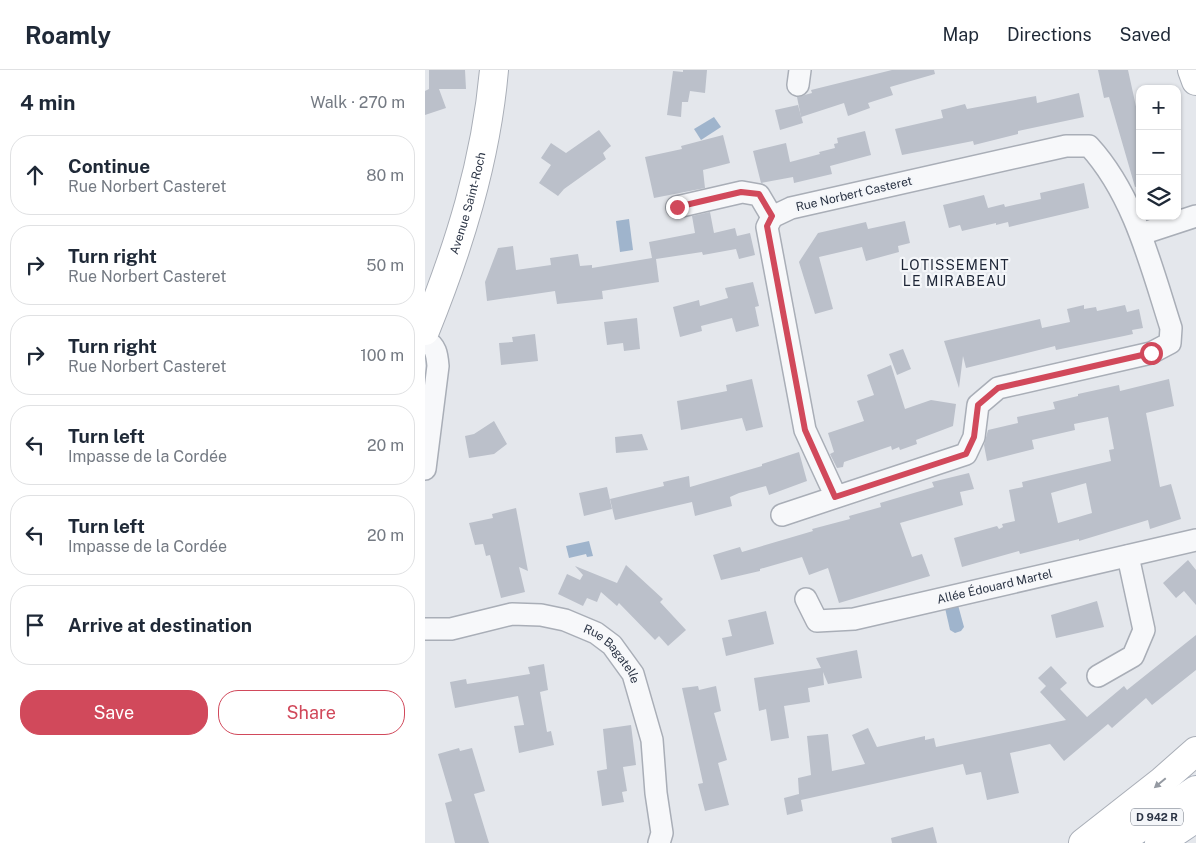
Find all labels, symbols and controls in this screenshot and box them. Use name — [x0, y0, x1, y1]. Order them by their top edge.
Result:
text: Roamly — [25, 21, 111, 49]
text: Map — [942, 24, 979, 45]
text: Directions — [1007, 24, 1092, 45]
text: Saved — [1120, 24, 1171, 45]
map controls — [1136, 85, 1181, 220]
button: + — [1136, 85, 1181, 130]
text: 4 min — [20, 90, 75, 115]
text: Walk · 270 m — [310, 93, 405, 112]
button: − — [1136, 130, 1181, 175]
street label: Avenue Saint-Roch — [447, 151, 489, 256]
text: Continue — [68, 155, 150, 177]
icon: ahead — [21, 161, 49, 189]
text: 80 m — [366, 166, 404, 185]
street label: Rue Norbert Casteret — [794, 174, 914, 214]
button: layers — [1136, 175, 1181, 220]
text: Rue Norbert Casteret — [68, 177, 227, 196]
route end — [666, 196, 689, 219]
text: Turn right — [68, 245, 157, 267]
icon: right — [21, 251, 49, 279]
text: 50 m — [366, 256, 404, 275]
district label: LOTISSEMENT LE MIRABEAU — [900, 257, 1010, 289]
text: Rue Norbert Casteret — [68, 267, 227, 286]
text: Turn right — [68, 335, 157, 357]
icon: right — [21, 341, 49, 369]
route start — [1140, 342, 1163, 365]
text: 100 m — [360, 346, 404, 365]
text: Rue Norbert Casteret — [68, 357, 227, 376]
text: Turn left — [68, 425, 145, 447]
icon: left — [21, 431, 49, 459]
text: 20 m — [367, 436, 404, 455]
text: Impasse de la Cordée — [68, 447, 227, 466]
text: Turn left — [68, 515, 145, 537]
icon: left — [21, 521, 49, 549]
text: 20 m — [367, 526, 404, 545]
text: Impasse de la Cordée — [68, 537, 227, 556]
street label: Allée Édouard Martel — [936, 566, 1054, 607]
icon: arrive — [21, 611, 49, 639]
text: Arrive at destination — [68, 614, 252, 636]
street label: Rue Bagatelle — [581, 622, 642, 685]
button: Save — [20, 690, 208, 735]
button: Share — [218, 690, 405, 735]
one-way arrow — [1154, 778, 1167, 789]
road number: D 942 R — [1131, 809, 1183, 826]

